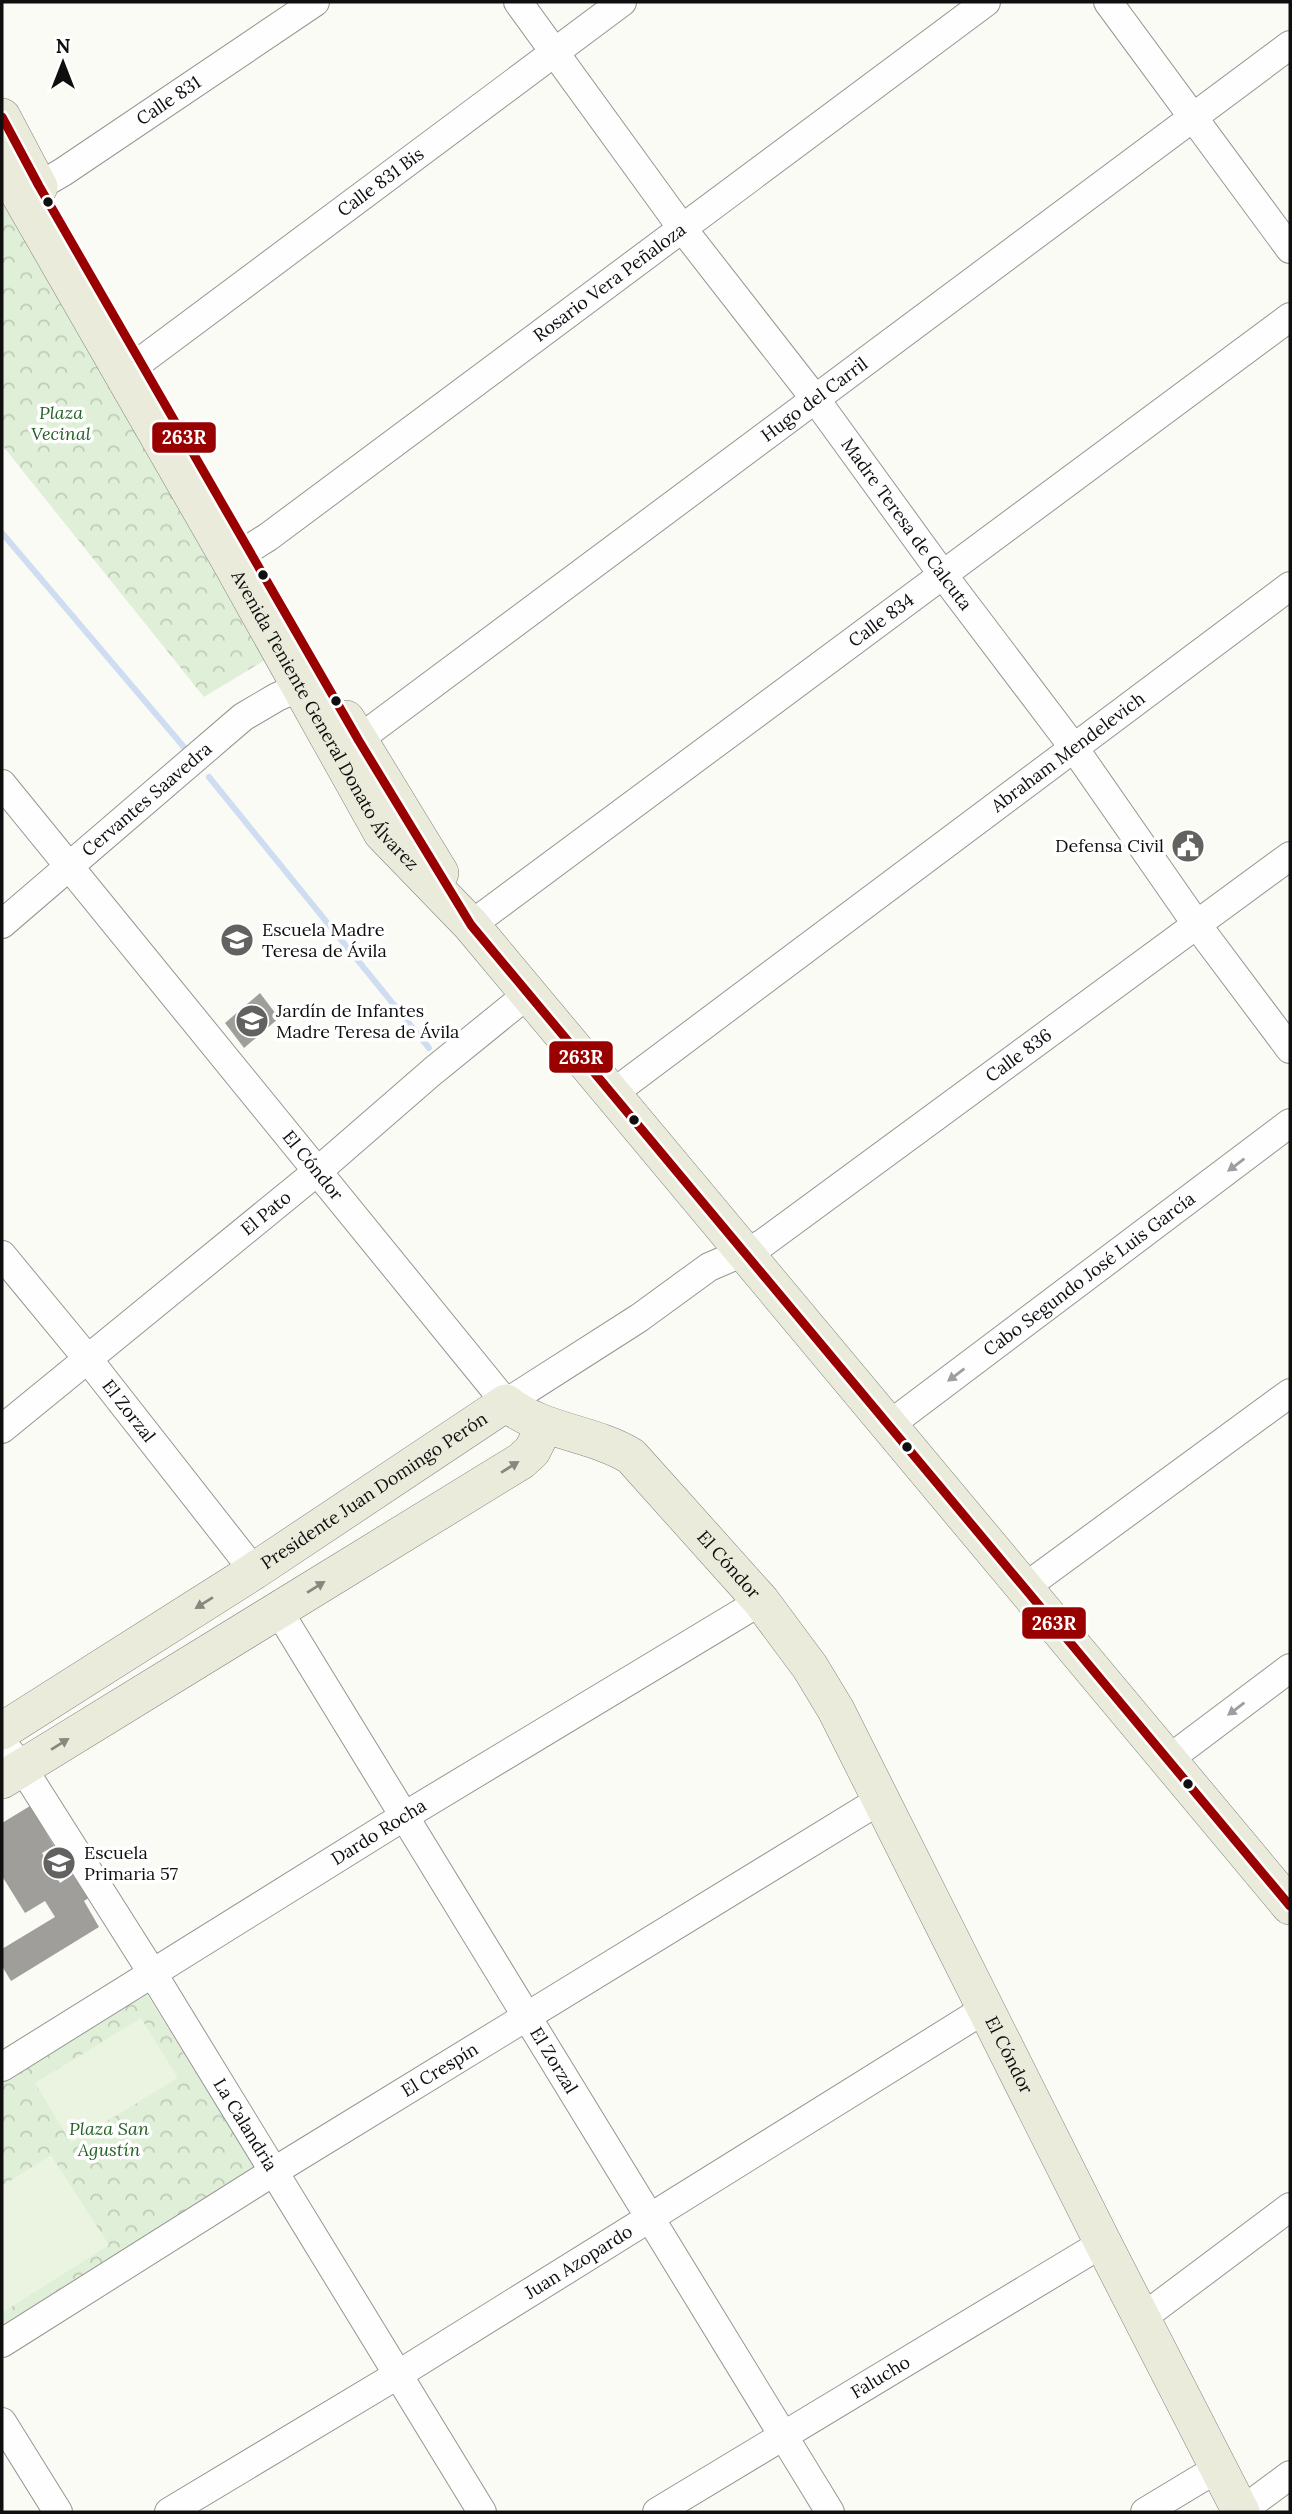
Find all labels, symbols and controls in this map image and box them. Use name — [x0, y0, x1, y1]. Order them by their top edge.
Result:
north arrow — [28, 28, 98, 98]
text: N — [56, 34, 71, 58]
street label: Calle 831 — [132, 70, 205, 130]
street label: Calle 831 Bis — [333, 142, 428, 222]
unlabelled marker — [41, 195, 55, 209]
street label: Rosario Vera Peñaloza — [528, 218, 690, 346]
street label: Hugo del Carril — [756, 352, 872, 446]
park label: Plaza Vecinal — [31, 401, 91, 445]
line badge: 263R — [151, 421, 217, 454]
text: 263R — [162, 425, 206, 449]
street label: Madre Teresa de Calcuta — [836, 433, 978, 615]
street label: Avenida Teniente General Donato Álvarez — [226, 565, 424, 875]
unlabelled marker — [256, 568, 270, 582]
street label: Calle 834 — [844, 588, 919, 652]
street label: Abraham Mendelevich — [986, 687, 1150, 818]
unlabelled marker — [329, 694, 343, 708]
street label: Cervantes Saavedra — [77, 737, 216, 861]
public building icon: Defensa Civil — [1169, 827, 1207, 865]
place label: Defensa Civil — [1055, 834, 1164, 857]
place label: Escuela Madre Teresa de Ávila — [262, 918, 387, 962]
school or university icon: Escuela Madre Teresa de Ávila — [218, 921, 256, 959]
place label: Jardín de Infantes Madre Teresa de Ávila — [275, 999, 459, 1043]
school or university icon: Jardín de Infantes Madre Teresa de Ávila — [233, 1002, 271, 1040]
street label: Calle 836 — [981, 1023, 1056, 1087]
line badge: 263R — [548, 1040, 614, 1074]
text: 263R — [559, 1045, 603, 1069]
unlabelled marker — [627, 1113, 641, 1127]
street label: El Cóndor — [278, 1125, 349, 1205]
one-way arrow — [1227, 1157, 1245, 1171]
street label: El Pato — [236, 1186, 296, 1240]
street label: Cabo Segundo José Luis García — [979, 1187, 1199, 1361]
one-way arrow — [947, 1368, 965, 1382]
street label: El Zorzal — [97, 1375, 161, 1447]
street label: Presidente Juan Domingo Perón — [256, 1407, 492, 1574]
unlabelled marker — [900, 1440, 914, 1454]
one-way arrow — [501, 1461, 520, 1474]
street label: El Cóndor — [692, 1526, 766, 1604]
one-way arrow — [307, 1580, 326, 1593]
one-way arrow — [194, 1596, 213, 1609]
line badge: 263R — [1021, 1606, 1087, 1640]
text: 263R — [1032, 1611, 1076, 1635]
one-way arrow — [1227, 1702, 1245, 1716]
one-way arrow — [50, 1738, 69, 1750]
unlabelled marker — [1181, 1777, 1195, 1791]
street label: Dardo Rocha — [327, 1794, 430, 1870]
place label: Escuela Primaria 57 — [84, 1841, 178, 1885]
school or university icon: Escuela Primaria 57 — [40, 1844, 78, 1882]
street label: El Cóndor — [980, 2012, 1039, 2098]
street label: El Zorzal — [525, 2023, 583, 2098]
street label: El Crespín — [397, 2037, 482, 2102]
street label: La Calandria — [209, 2074, 283, 2175]
park label: Plaza San Agustín — [69, 2117, 149, 2161]
street label: Juan Azopardo — [519, 2219, 637, 2304]
street label: Falucho — [846, 2350, 914, 2403]

